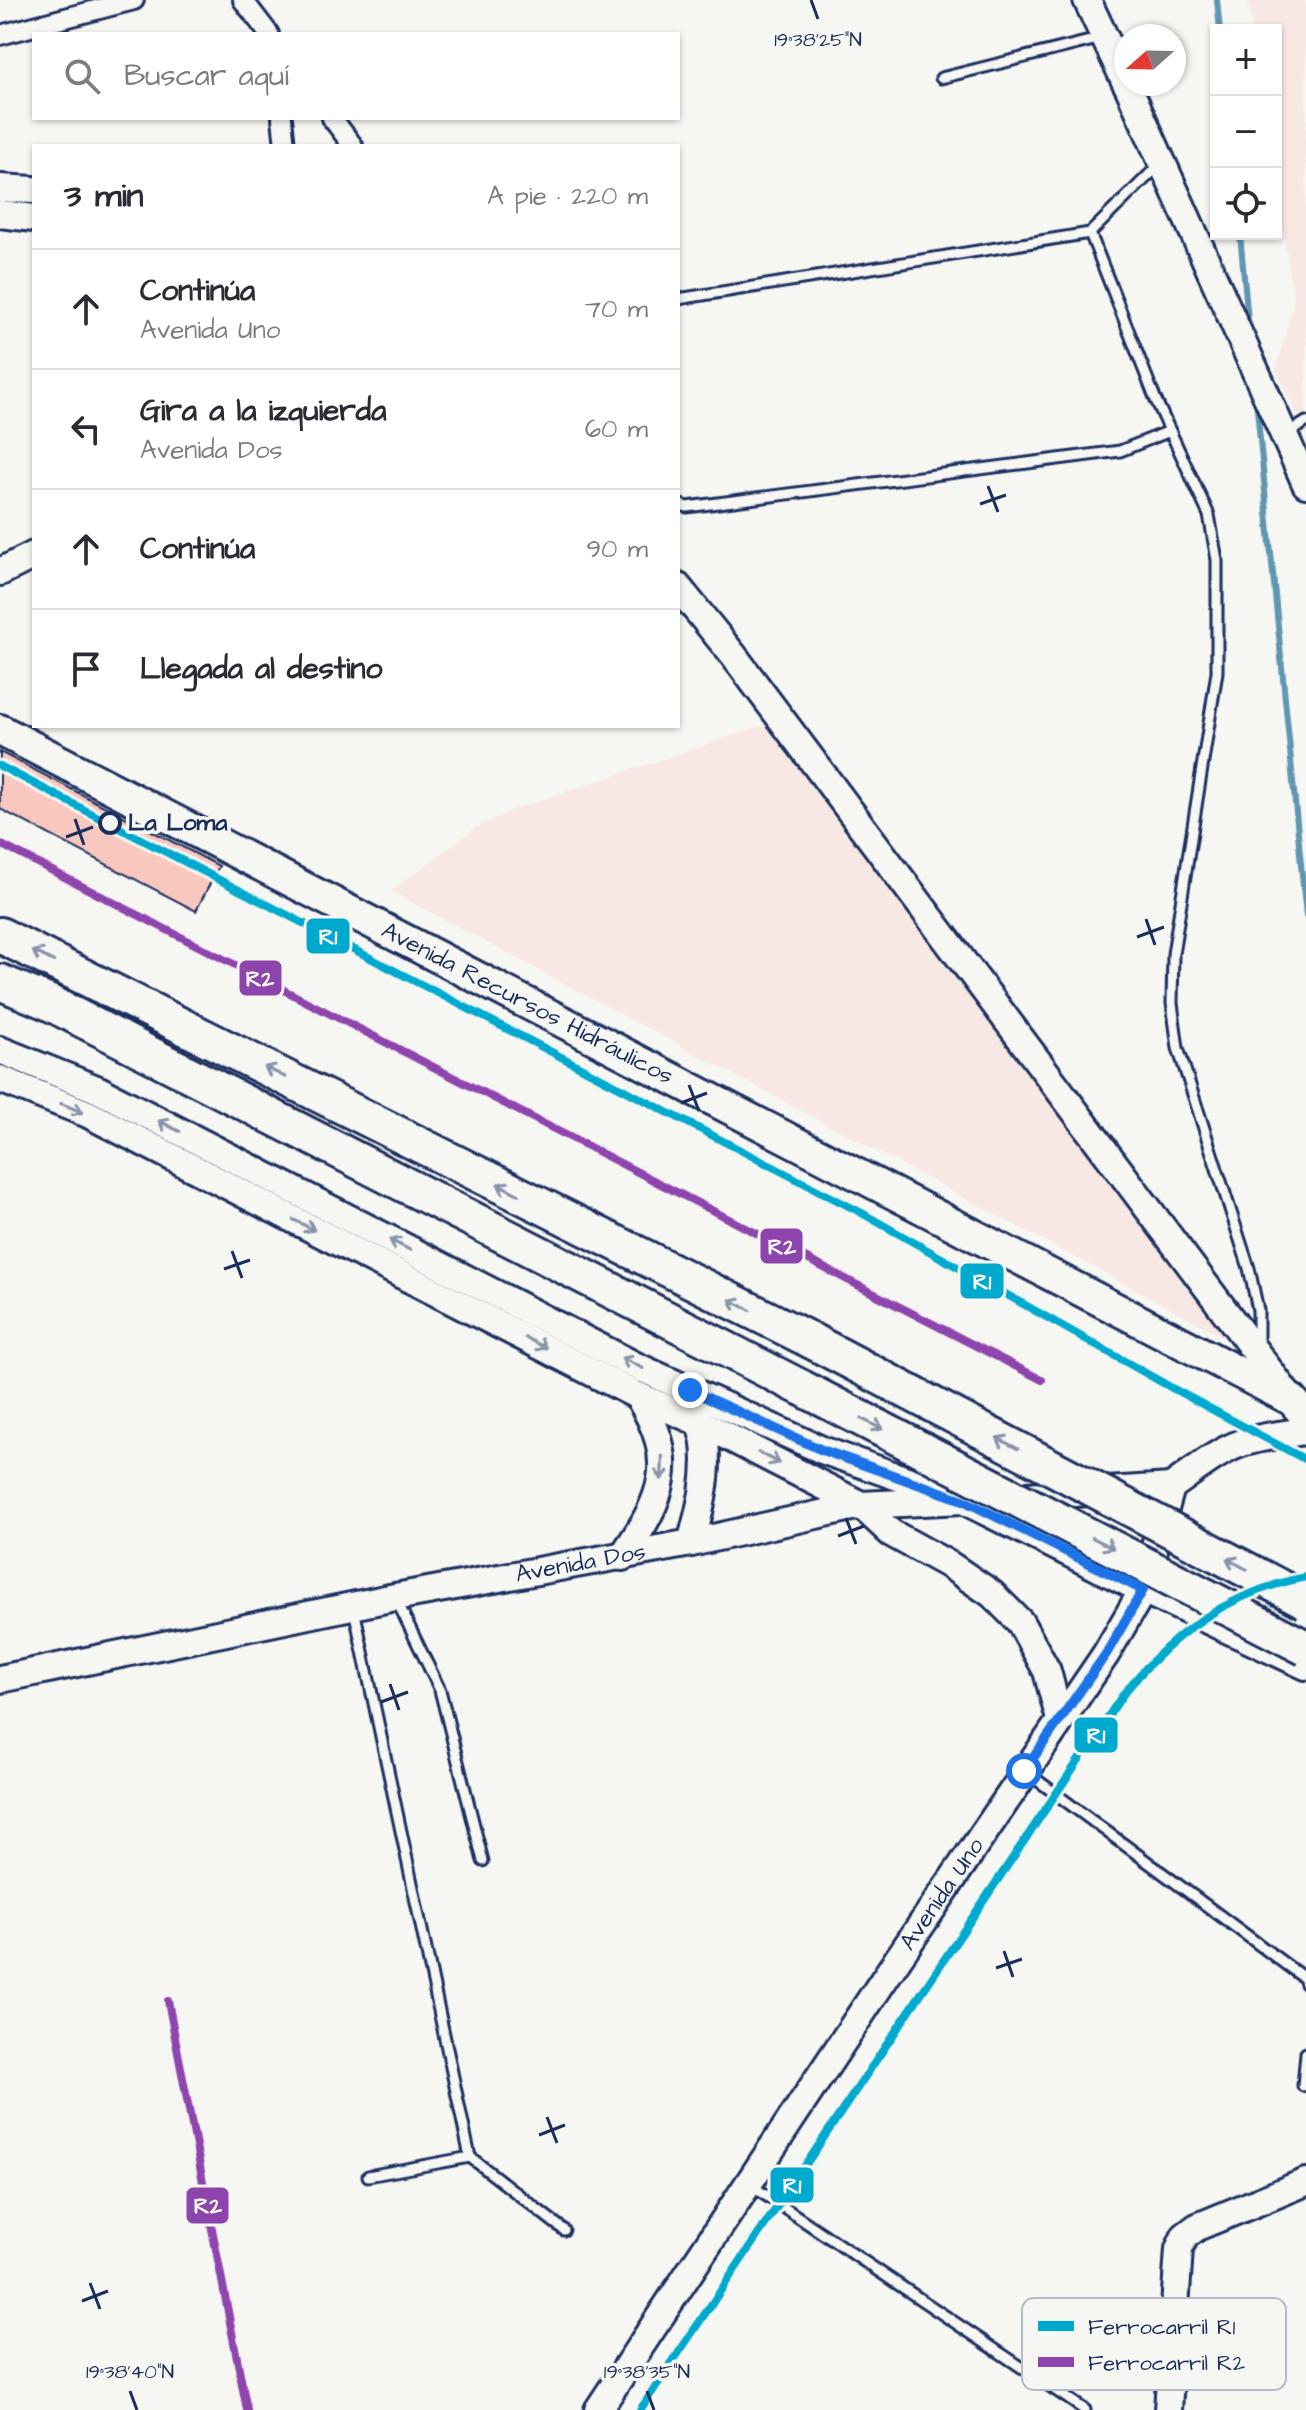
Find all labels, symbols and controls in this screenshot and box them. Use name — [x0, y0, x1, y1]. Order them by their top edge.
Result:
north arrow — [1114, 24, 1186, 96]
map controls — [1210, 24, 1282, 240]
button: + — [1210, 24, 1282, 96]
text: 19°38'25"N — [774, 26, 862, 54]
search box — [32, 32, 680, 120]
icon: search — [60, 54, 104, 98]
text: Buscar aquí — [124, 55, 289, 97]
button: − — [1210, 96, 1282, 168]
button: locate — [1210, 168, 1282, 240]
text: 3 min — [64, 172, 144, 220]
text: A pie · 220 m — [487, 178, 648, 214]
text: Continúa — [140, 270, 255, 312]
icon: ahead — [64, 287, 108, 331]
text: 70 m — [585, 291, 648, 327]
text: Avenida Uno — [140, 312, 280, 348]
text: Gira a la izquierda — [140, 390, 386, 432]
icon: left — [64, 407, 108, 451]
text: 60 m — [585, 411, 648, 447]
text: Avenida Dos — [140, 432, 283, 468]
icon: ahead — [64, 527, 108, 571]
text: Continúa — [140, 528, 255, 570]
text: 90 m — [586, 531, 648, 567]
icon: arrive — [64, 647, 108, 691]
text: Llegada al destino — [140, 648, 382, 690]
place label: La Loma — [128, 806, 228, 840]
marker: La Loma — [99, 812, 121, 834]
street label: Avenida Recursos Hidráulicos — [375, 914, 679, 1093]
line badge: R1 — [305, 917, 351, 955]
text: R1 — [319, 922, 337, 953]
one-way arrow — [31, 948, 55, 963]
line badge: R2 — [238, 959, 283, 997]
text: R2 — [246, 964, 275, 995]
one-way arrow — [264, 1064, 288, 1080]
one-way arrow — [59, 1102, 84, 1116]
one-way arrow — [158, 1118, 182, 1134]
one-way arrow — [496, 1180, 520, 1196]
one-way arrow — [292, 1218, 316, 1233]
line badge: R2 — [759, 1227, 804, 1265]
text: R2 — [768, 1232, 797, 1263]
one-way arrow — [389, 1237, 413, 1252]
line badge: R1 — [959, 1262, 1005, 1300]
text: R1 — [973, 1267, 991, 1298]
one-way arrow — [729, 1297, 753, 1312]
one-way arrow — [524, 1336, 547, 1352]
one-way arrow — [620, 1355, 644, 1371]
route end — [672, 1372, 708, 1408]
one-way arrow — [859, 1416, 883, 1432]
one-way arrow — [995, 1435, 1019, 1451]
one-way arrow — [757, 1451, 781, 1467]
one-way arrow — [654, 1454, 670, 1481]
street label: Avenida Dos — [513, 1535, 648, 1592]
one-way arrow — [1090, 1536, 1114, 1551]
one-way arrow — [1226, 1556, 1249, 1572]
line badge: R1 — [1073, 1716, 1119, 1754]
text: R1 — [1087, 1721, 1105, 1752]
route start — [1006, 1753, 1042, 1789]
street label: Avenida Uno — [892, 1831, 993, 1957]
line badge: R1 — [769, 2166, 815, 2204]
text: R1 — [783, 2171, 801, 2202]
line badge: R2 — [185, 2186, 230, 2225]
text: R2 — [194, 2191, 223, 2222]
legend — [1022, 2298, 1286, 2390]
text: Ferrocarril R1 — [1088, 2312, 1235, 2343]
text: Ferrocarril R2 — [1088, 2348, 1245, 2379]
text: 19°38'40"N — [86, 2358, 174, 2386]
text: 19°38'35"N — [604, 2358, 690, 2386]

